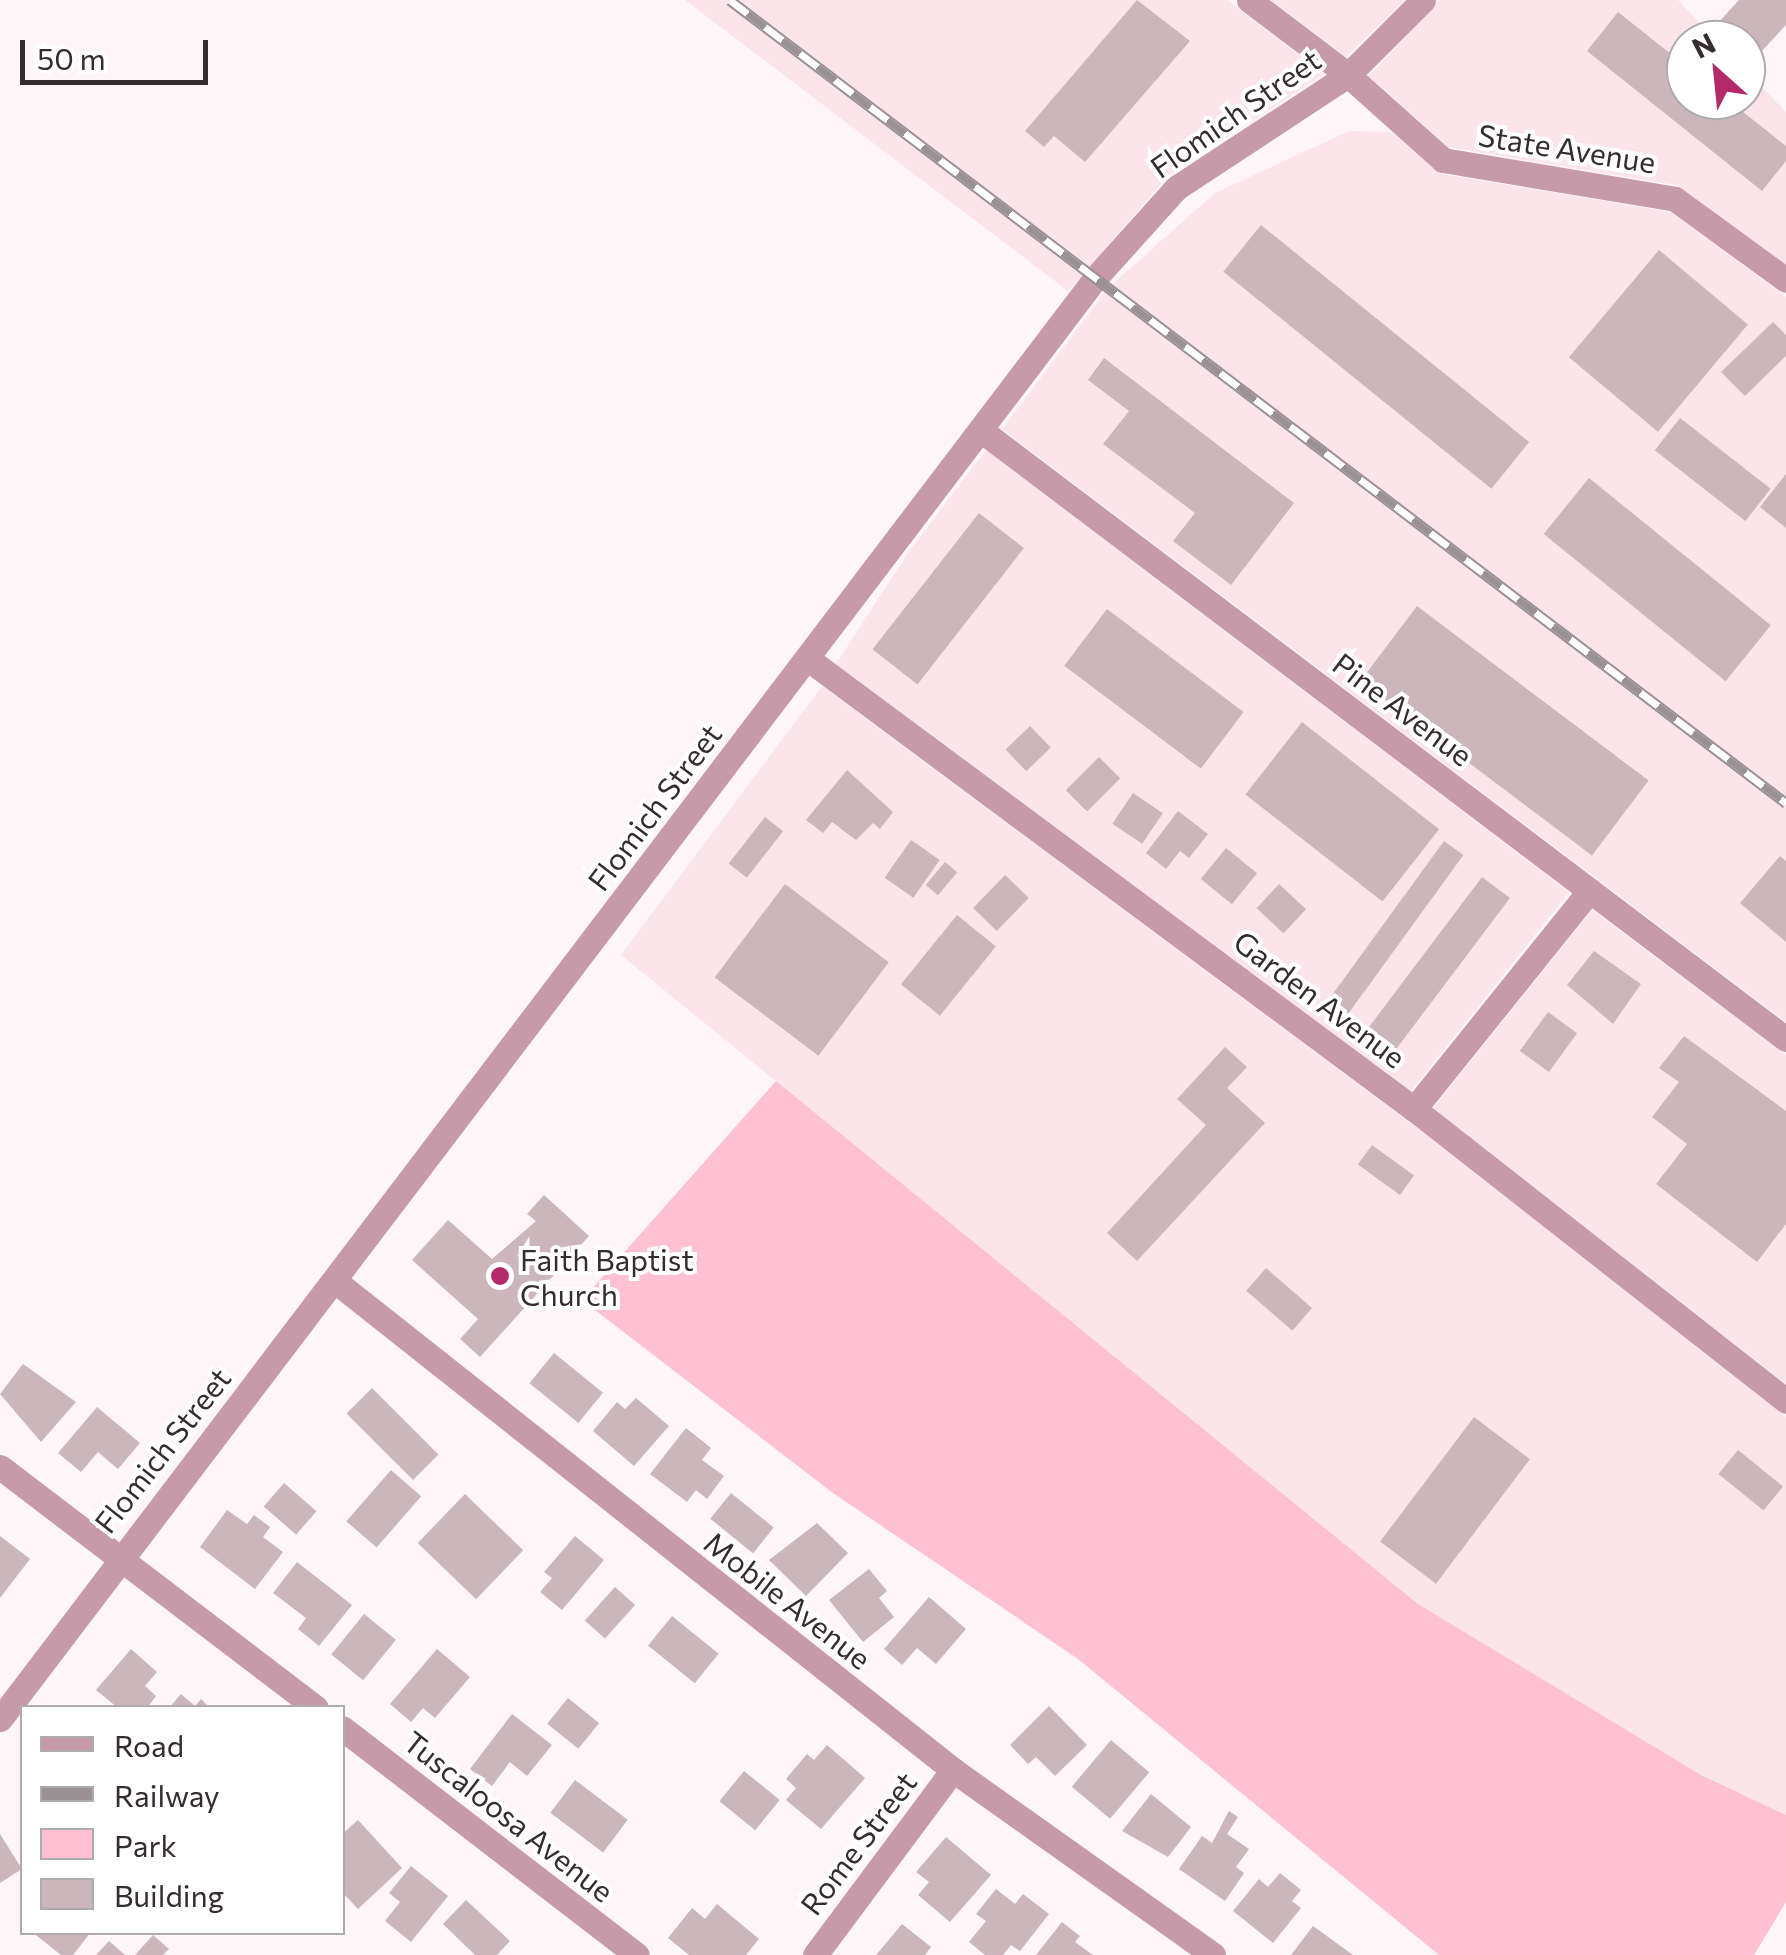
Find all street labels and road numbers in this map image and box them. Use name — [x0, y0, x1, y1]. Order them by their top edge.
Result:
street label: Flomich Street — [1143, 41, 1327, 185]
street label: State Avenue — [1476, 116, 1658, 180]
street label: Pine Avenue — [1326, 645, 1480, 773]
street label: Flomich Street — [580, 717, 728, 897]
street label: Garden Avenue — [1227, 923, 1413, 1075]
street label: Flomich Street — [86, 1360, 238, 1540]
street label: Mobile Avenue — [698, 1524, 878, 1676]
street label: Tuscaloosa Avenue — [397, 1723, 621, 1909]
street label: Rome Street — [793, 1764, 923, 1922]

